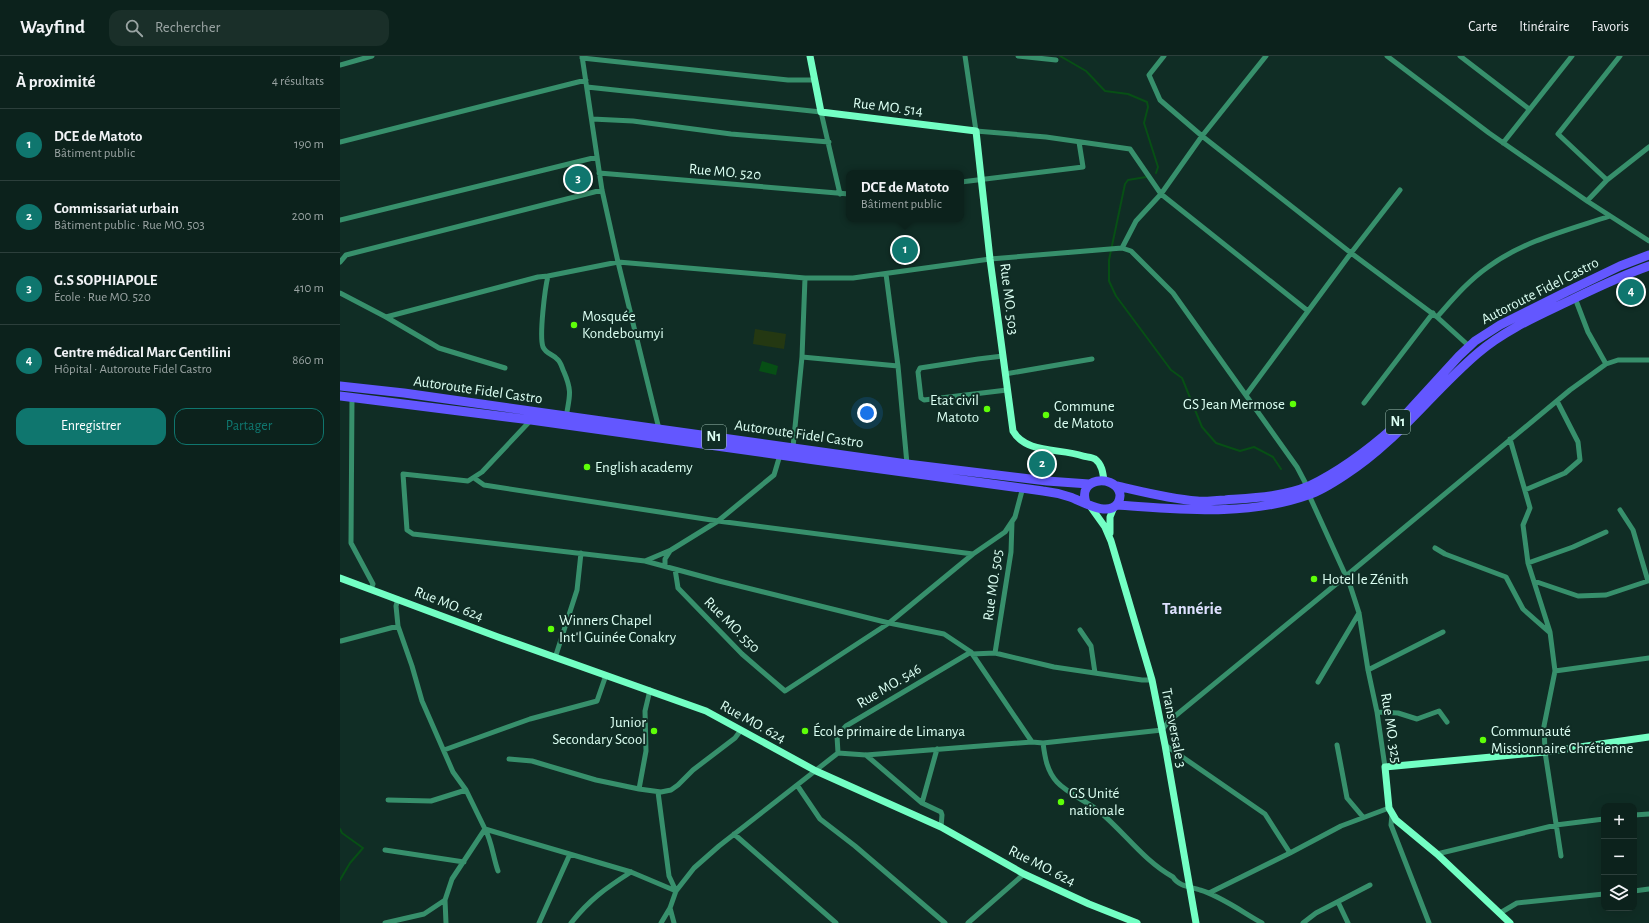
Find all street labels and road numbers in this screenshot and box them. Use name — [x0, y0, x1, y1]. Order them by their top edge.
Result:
street label: Rue MO. 514 — [852, 95, 924, 119]
street label: Rue MO. 520 — [688, 161, 762, 183]
street label: Autoroute Fidel Castro — [1479, 255, 1601, 327]
street label: Rue MO. 503 — [997, 262, 1021, 336]
street label: Autoroute Fidel Castro — [413, 374, 543, 406]
road number: N1 — [1386, 410, 1410, 434]
street label: Autoroute Fidel Castro — [734, 418, 864, 450]
road number: N1 — [702, 425, 726, 449]
street label: Rue MO. 505 — [981, 548, 1005, 622]
street label: Rue MO. 624 — [412, 584, 486, 624]
street label: Rue MO. 550 — [701, 594, 763, 656]
street label: Rue MO. 546 — [854, 661, 924, 711]
street label: Transversale 3 — [1159, 687, 1189, 769]
street label: Rue MO. 325 — [1378, 692, 1404, 764]
street label: Rue MO. 624 — [718, 698, 788, 746]
street label: Rue MO. 624 — [1006, 843, 1078, 889]

